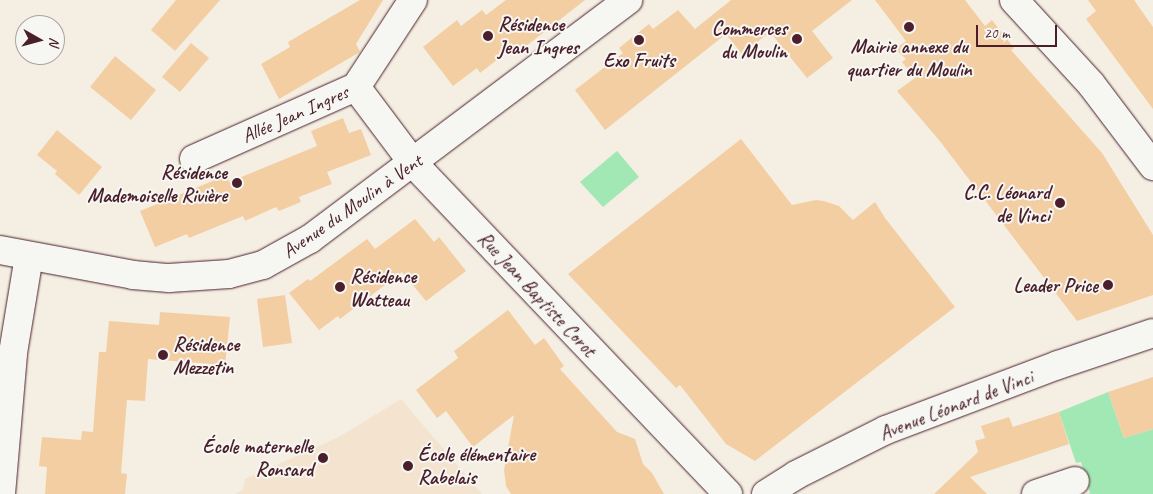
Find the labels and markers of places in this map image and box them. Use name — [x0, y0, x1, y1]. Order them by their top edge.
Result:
place label: Résidence Jean Ingres — [498, 12, 578, 59]
place label: Commerces du Moulin — [712, 16, 787, 63]
marker: Mairie annexe du quartier du Moulin — [903, 21, 915, 33]
marker: Résidence Jean Ingres — [482, 30, 494, 42]
marker: Commerces du Moulin — [791, 33, 803, 45]
marker: Exo Fruits — [633, 34, 645, 46]
place label: Mairie annexe du quartier du Moulin — [846, 35, 972, 82]
place label: Exo Fruits — [603, 48, 675, 72]
place label: Résidence Mademoiselle Rivière — [87, 160, 227, 207]
marker: Résidence Mademoiselle Rivière — [231, 177, 243, 189]
place label: C.C. Léonard de Vinci — [963, 180, 1050, 227]
marker: C.C. Léonard de Vinci — [1054, 197, 1066, 209]
place label: Résidence Watteau — [350, 264, 416, 311]
place label: Leader Price — [1013, 273, 1098, 297]
marker: Leader Price — [1102, 279, 1114, 291]
marker: Résidence Watteau — [334, 281, 346, 293]
place label: Résidence Mezzetin — [173, 332, 239, 379]
marker: Résidence Mezzetin — [157, 349, 169, 361]
place label: École maternelle Ronsard — [202, 434, 313, 481]
place label: École élémentaire Rabelais — [418, 442, 535, 489]
marker: École maternelle Ronsard — [317, 452, 329, 464]
marker: École élémentaire Rabelais — [402, 460, 414, 472]

